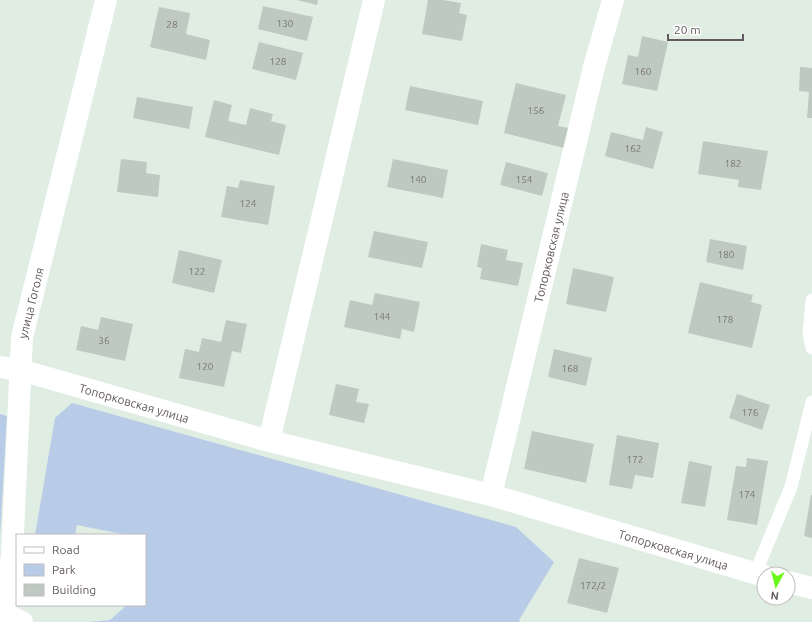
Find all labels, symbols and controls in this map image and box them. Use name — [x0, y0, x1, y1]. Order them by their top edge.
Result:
scale bar — [668, 16, 743, 42]
house number: 130 — [277, 18, 294, 29]
house number: 28 — [166, 19, 178, 30]
text: 20 m — [674, 23, 701, 36]
house number: 128 — [270, 56, 287, 67]
house number: 160 — [635, 66, 652, 77]
house number: 156 — [528, 105, 545, 116]
house number: 162 — [625, 143, 641, 154]
house number: 182 — [725, 158, 741, 169]
house number: 140 — [410, 174, 427, 185]
house number: 154 — [516, 174, 533, 185]
street label: Топорковская улица — [531, 190, 570, 304]
house number: 124 — [240, 198, 257, 209]
house number: 180 — [718, 249, 735, 260]
street label: улица Гоголя — [15, 266, 46, 340]
house number: 122 — [189, 266, 205, 277]
house number: 144 — [374, 311, 391, 322]
house number: 178 — [717, 314, 734, 325]
house number: 36 — [98, 335, 110, 346]
house number: 120 — [197, 361, 214, 372]
house number: 168 — [562, 363, 579, 374]
street label: Топорковская улица — [78, 381, 191, 424]
house number: 176 — [742, 407, 759, 418]
house number: 172 — [627, 454, 643, 465]
house number: 174 — [739, 489, 756, 500]
street label: Топорковская улица — [617, 527, 730, 572]
legend — [16, 534, 146, 606]
text: Road — [52, 543, 80, 556]
text: Park — [52, 563, 76, 576]
north arrow — [756, 566, 796, 606]
house number: 172/2 — [580, 580, 606, 591]
text: Building — [52, 583, 96, 596]
text: N — [770, 589, 780, 602]

